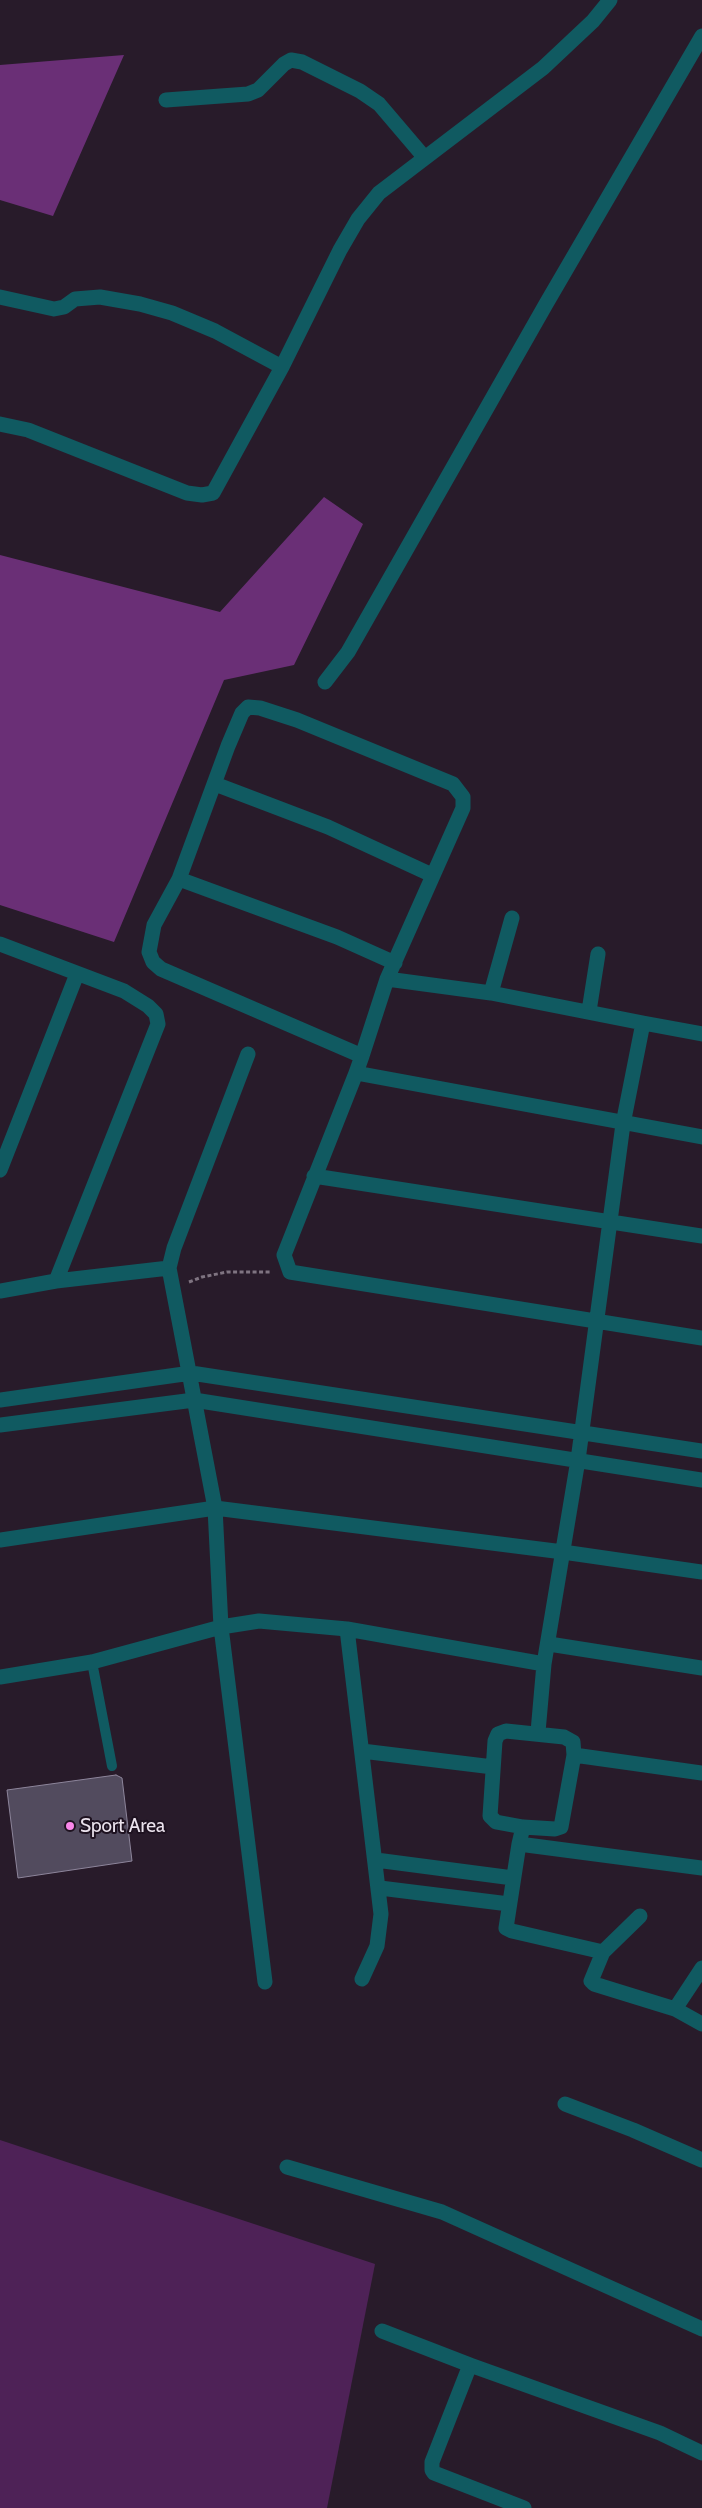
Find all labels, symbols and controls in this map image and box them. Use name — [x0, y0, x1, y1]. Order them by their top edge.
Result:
place label: Sport Area — [80, 1815, 165, 1837]
marker: Sport Area — [64, 1820, 76, 1832]

